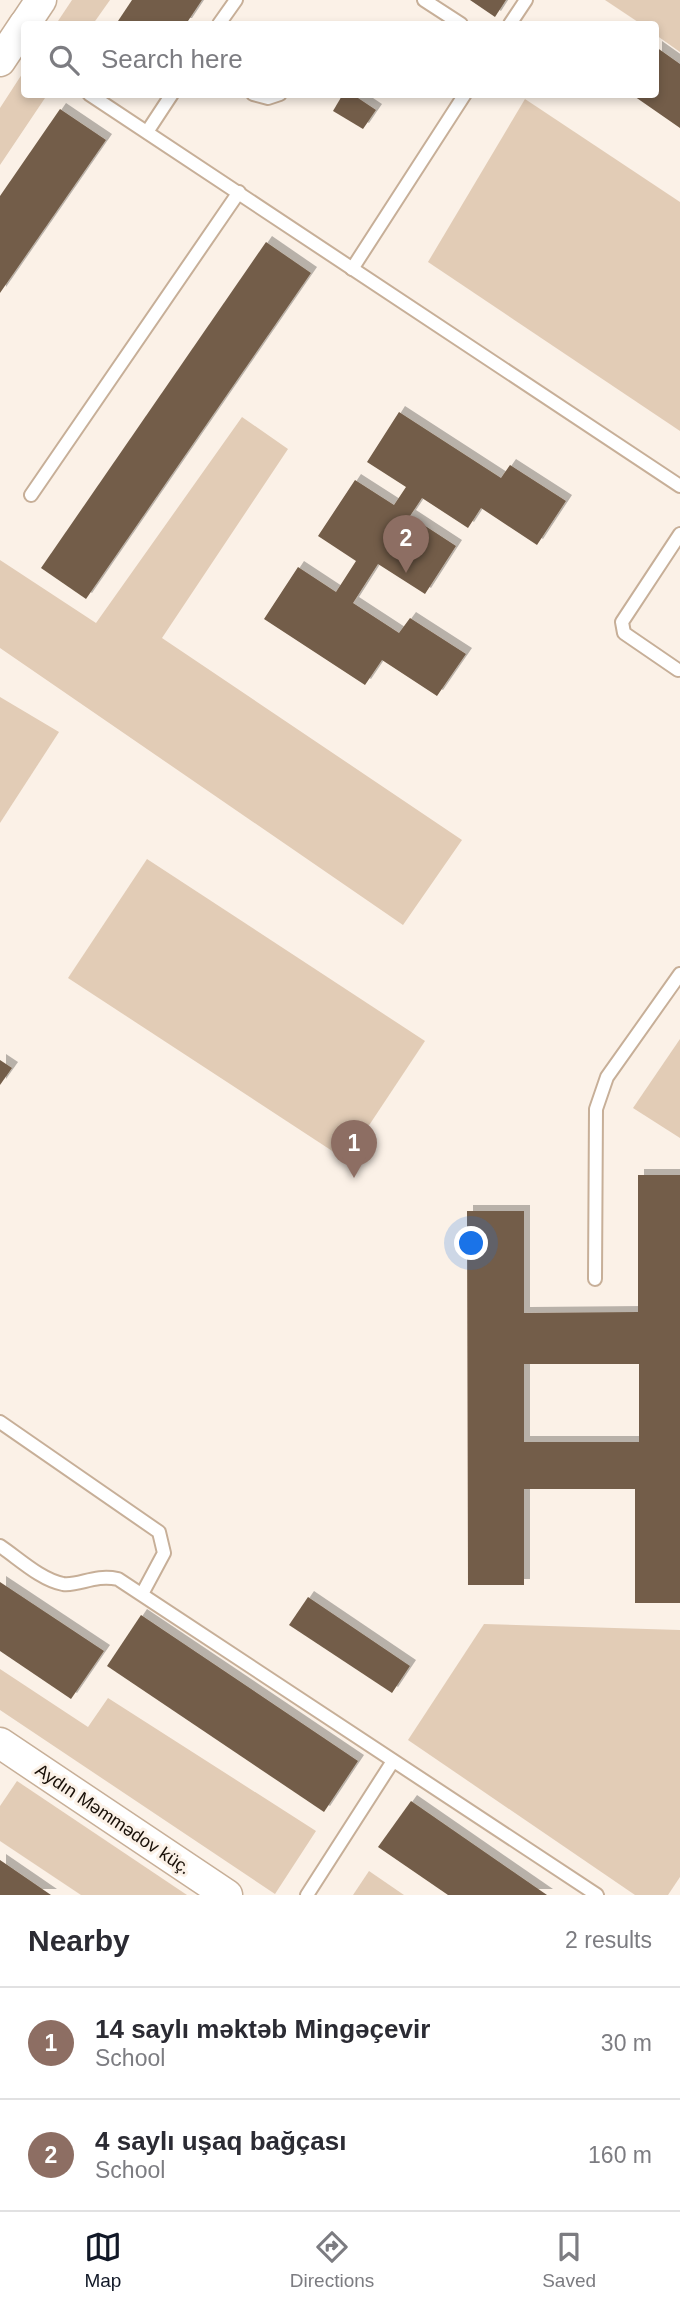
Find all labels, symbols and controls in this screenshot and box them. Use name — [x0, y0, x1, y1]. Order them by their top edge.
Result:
search box — [21, 21, 659, 98]
icon: search — [45, 41, 83, 79]
text: Search here — [101, 44, 243, 74]
pin: 2 — [383, 515, 429, 573]
pin: 1 — [331, 1120, 377, 1178]
your location — [454, 1226, 488, 1260]
street label: Aydın Məmmədov küç. — [32, 1760, 194, 1878]
text: Nearby — [28, 1924, 130, 1957]
text: 2 results — [565, 1927, 652, 1953]
text: 14 saylı məktəb Mingəçevir — [95, 2014, 430, 2044]
text: 1 — [45, 2030, 57, 2056]
text: 30 m — [601, 2030, 652, 2056]
text: School — [95, 2045, 165, 2071]
text: 4 saylı uşaq bağçası — [95, 2126, 346, 2156]
text: 2 — [45, 2142, 57, 2168]
text: 160 m — [588, 2142, 652, 2168]
text: School — [95, 2157, 165, 2183]
tab: Map — [84, 2228, 122, 2292]
tab: Directions — [290, 2228, 374, 2292]
tab: Saved — [542, 2228, 596, 2292]

